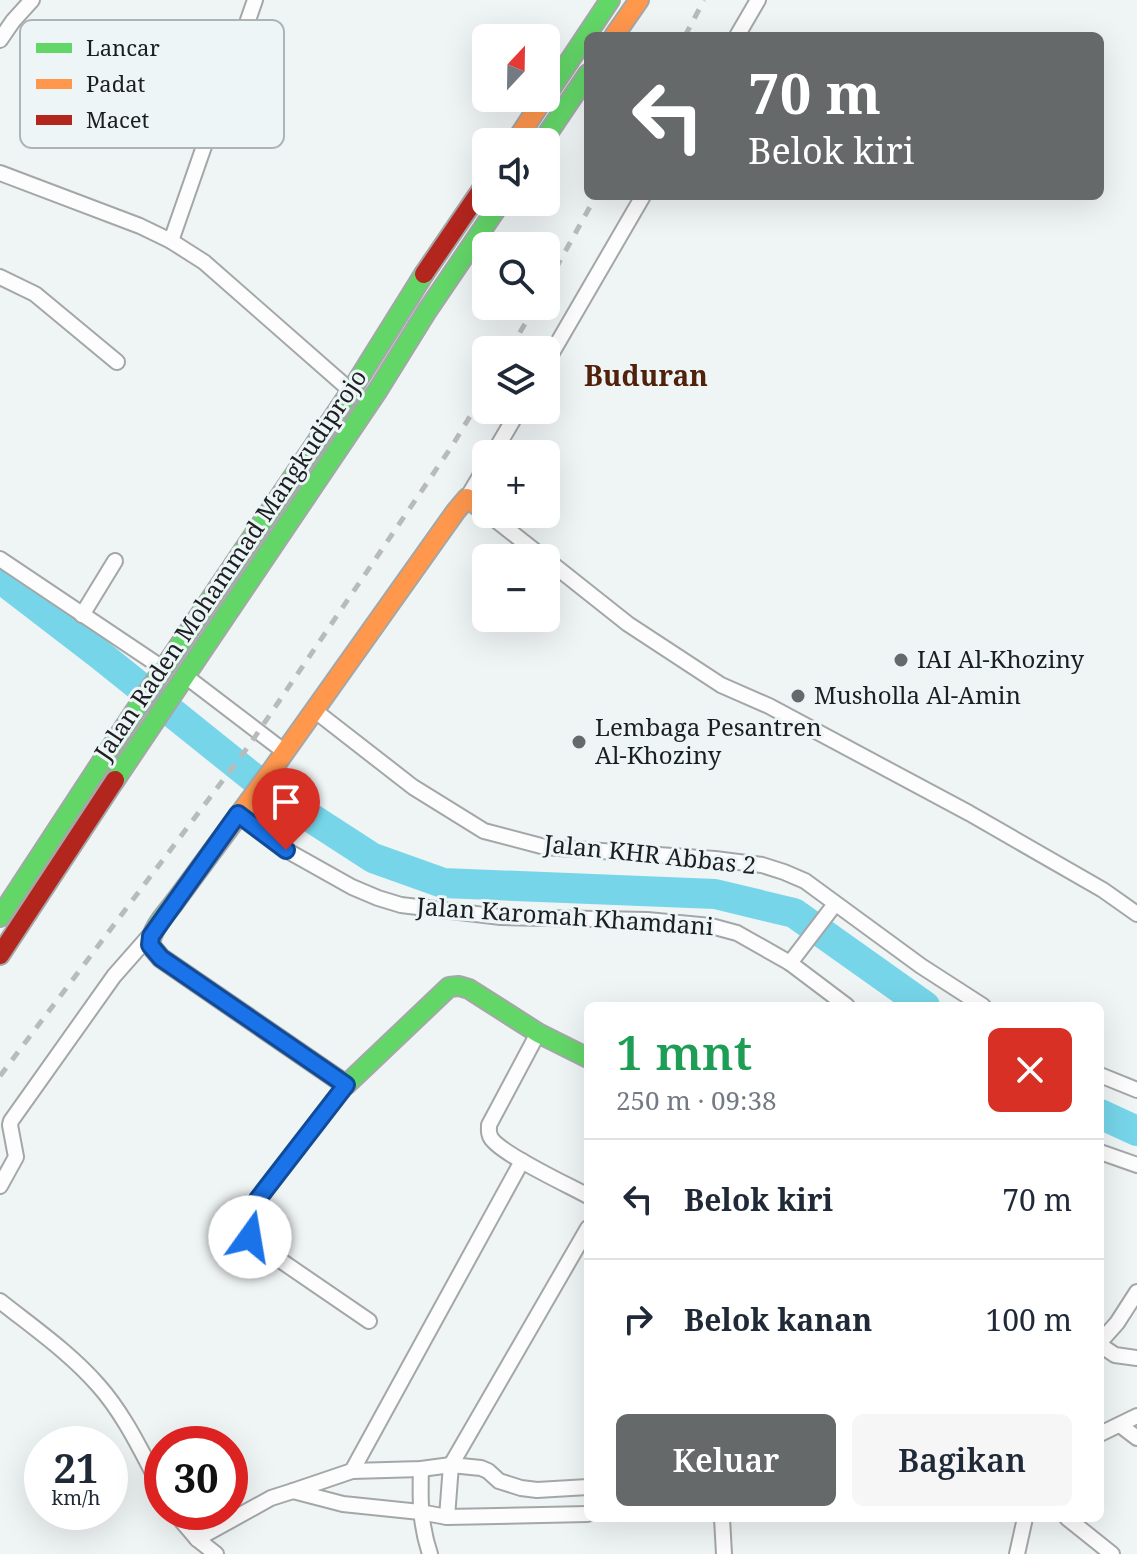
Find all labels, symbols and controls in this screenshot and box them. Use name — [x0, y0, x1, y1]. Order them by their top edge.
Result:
legend — [20, 20, 284, 148]
north arrow — [472, 24, 560, 112]
map controls — [472, 24, 560, 632]
text: Lancar — [86, 32, 160, 62]
text: 70 m — [748, 54, 881, 130]
icon: left — [616, 64, 720, 168]
text: Padat — [86, 68, 146, 98]
text: Macet — [86, 104, 150, 134]
text: Belok kiri — [748, 126, 914, 175]
button: sound — [472, 128, 560, 216]
button: search — [472, 232, 560, 320]
button: layers — [472, 336, 560, 424]
district label: Buduran — [584, 356, 708, 394]
street label: Jalan Raden Mohammad Mangkudiprojo — [85, 362, 374, 767]
button: + — [472, 440, 560, 528]
button: − — [472, 544, 560, 632]
place label: IAI Al-Khoziny — [917, 642, 1084, 675]
marker: IAI Al-Khoziny — [892, 651, 910, 669]
place label: Musholla Al-Amin — [814, 678, 1021, 711]
marker: Musholla Al-Amin — [789, 687, 807, 705]
place label: Lembaga Pesantren Al-Khoziny — [595, 710, 822, 771]
marker: Lembaga Pesantren Al-Khoziny — [570, 733, 588, 751]
pin — [252, 768, 320, 850]
icon: arrive — [264, 780, 308, 824]
street label: Jalan KHR Abbas 2 — [542, 826, 758, 881]
street label: Jalan Karomah Khamdani — [415, 889, 715, 942]
text: 1 mnt — [616, 1019, 752, 1084]
button: close — [988, 1028, 1072, 1112]
text: 250 m · 09:38 — [616, 1082, 777, 1118]
icon: left — [616, 1177, 660, 1221]
text: Belok kiri — [684, 1179, 833, 1220]
text: 70 m — [1002, 1179, 1072, 1220]
position arrow — [208, 1195, 292, 1279]
icon: right — [616, 1297, 660, 1341]
text: Belok kanan — [684, 1299, 872, 1340]
text: 100 m — [986, 1299, 1072, 1340]
button: Keluar — [616, 1414, 836, 1506]
button: Bagikan — [852, 1414, 1072, 1506]
speed limit sign: 30 — [144, 1426, 248, 1530]
text: 21 — [53, 1440, 99, 1495]
text: km/h — [51, 1484, 101, 1511]

